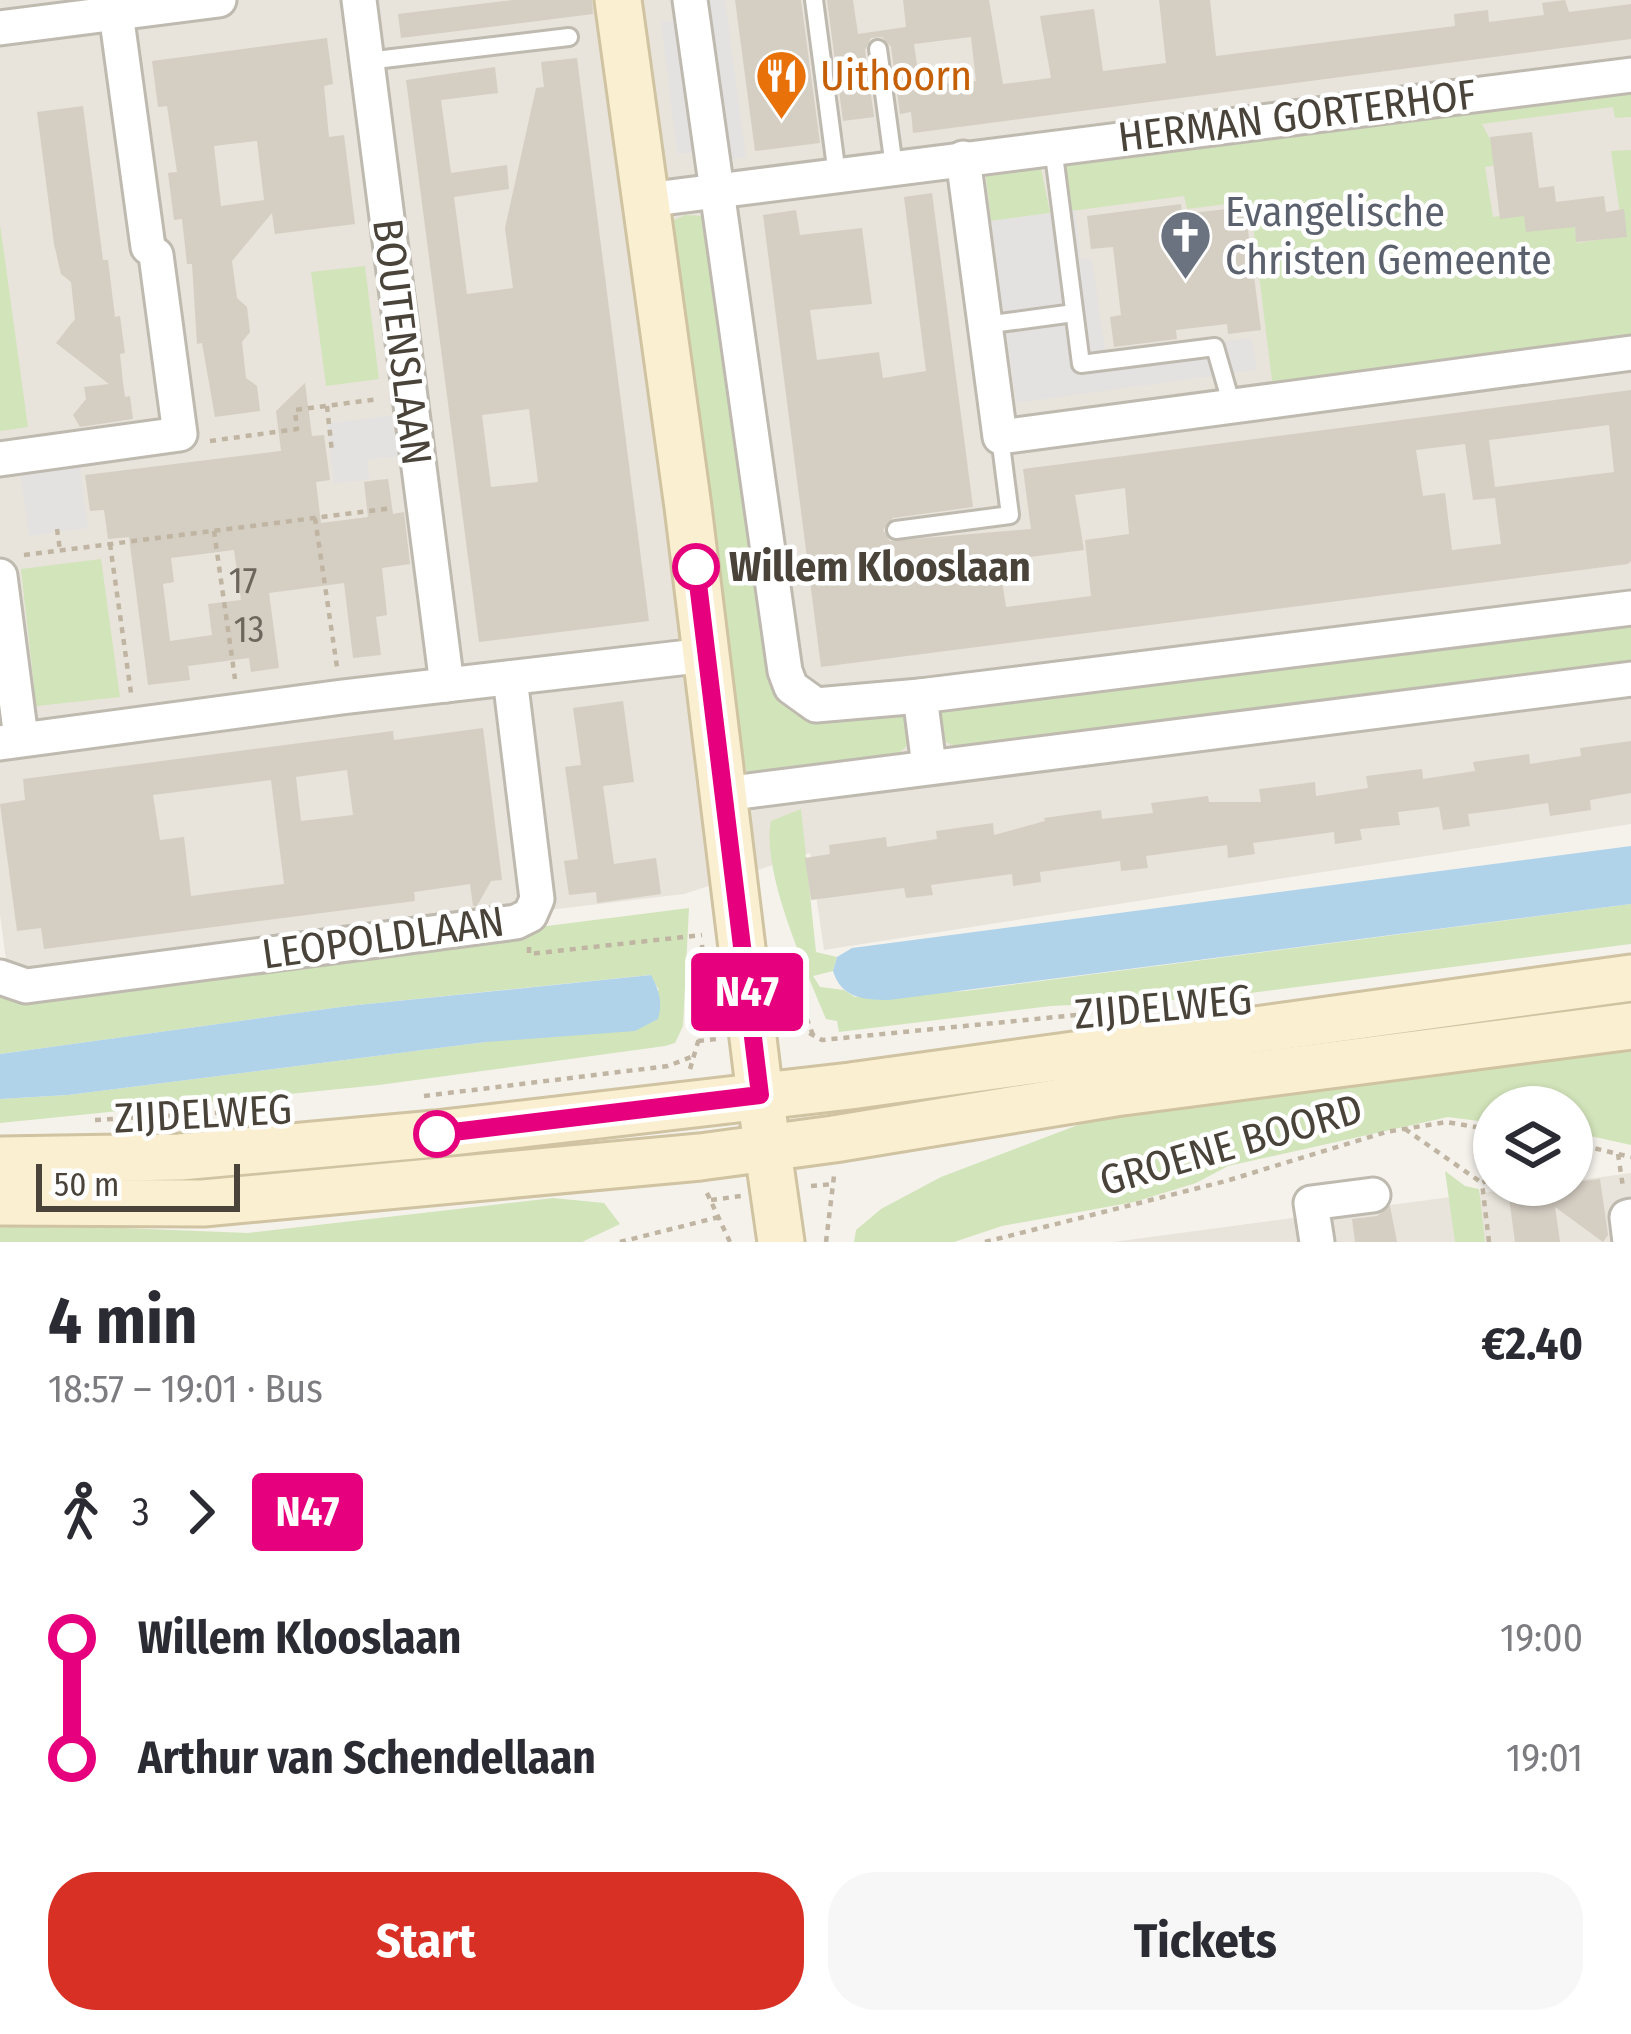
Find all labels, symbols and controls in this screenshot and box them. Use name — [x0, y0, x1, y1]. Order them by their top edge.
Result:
restaurant icon: Uithoorn — [753, 48, 809, 122]
place label: Uithoorn — [820, 51, 972, 101]
street label: HERMAN GORTERHOF — [1115, 69, 1479, 163]
place label: Evangelische Christen Gemeente — [1225, 187, 1552, 285]
church icon: Evangelische Christen Gemeente — [1158, 208, 1214, 282]
street label: BOUTENSLAAN — [362, 216, 442, 468]
place label: Willem Klooslaan — [729, 542, 1031, 592]
marker: Willem Klooslaan — [674, 545, 718, 589]
house number: 17 — [229, 559, 257, 603]
house number: 13 — [234, 608, 264, 652]
street label: LEOPOLDLAAN — [259, 896, 507, 980]
line badge: N47 — [678, 953, 816, 1031]
text: N47 — [715, 967, 779, 1017]
street label: ZIJDELWEG — [1072, 974, 1254, 1040]
street label: ZIJDELWEG — [113, 1084, 293, 1144]
street label: GROENE BOORD — [1094, 1084, 1368, 1206]
map controls — [1473, 1086, 1593, 1206]
button: layers — [1473, 1086, 1593, 1206]
unlabelled marker — [415, 1112, 459, 1156]
scale bar — [36, 1158, 240, 1211]
text: 50 m — [54, 1165, 119, 1205]
text: 4 min — [48, 1281, 198, 1360]
text: €2.40 — [1481, 1317, 1583, 1371]
text: 18:57 – 19:01 · Bus — [48, 1366, 323, 1412]
icon: walk — [48, 1479, 114, 1545]
icon: forward — [168, 1479, 234, 1545]
text: N47 — [276, 1487, 339, 1537]
text: 3 — [132, 1489, 150, 1535]
text: Willem Klooslaan — [138, 1611, 461, 1665]
text: 19:00 — [1500, 1615, 1583, 1661]
text: Arthur van Schendellaan — [138, 1731, 596, 1785]
text: 19:01 — [1506, 1735, 1583, 1781]
button: Start — [48, 1872, 804, 2010]
button: Tickets — [828, 1872, 1583, 2010]

